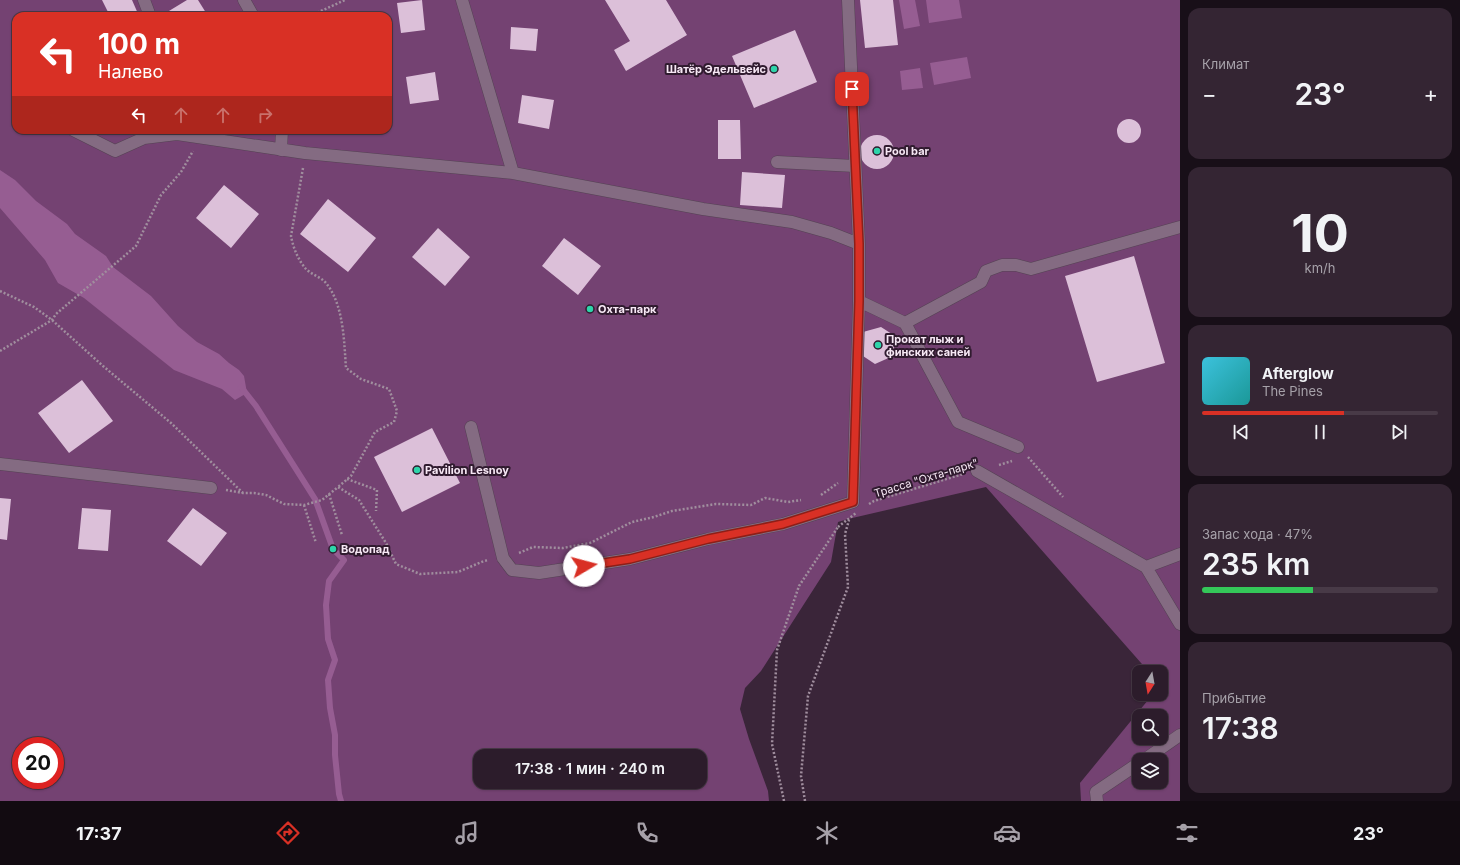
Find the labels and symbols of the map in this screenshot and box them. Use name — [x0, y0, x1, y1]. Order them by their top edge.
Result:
place label: Шатёр Эдельвейс — [666, 62, 767, 76]
marker: Шатёр Эдельвейс — [769, 64, 779, 74]
pin — [835, 72, 869, 106]
place label: Pool bar — [885, 144, 930, 158]
marker: Pool bar — [872, 146, 882, 156]
place label: Охта-парк — [598, 302, 657, 316]
marker: Охта-парк — [585, 304, 595, 314]
place label: Прокат лыж и финских саней — [886, 332, 970, 359]
marker: Прокат лыж и финских саней — [873, 340, 883, 350]
street label: Трасса "Охта-парк" — [872, 456, 980, 500]
place label: Pavilion Lesnoy — [425, 463, 509, 477]
marker: Pavilion Lesnoy — [412, 465, 422, 475]
place label: Водопад — [341, 542, 390, 556]
marker: Водопад — [328, 544, 338, 554]
position arrow — [563, 545, 605, 587]
north arrow — [1132, 665, 1168, 701]
speed limit sign: 20 — [12, 737, 64, 789]

